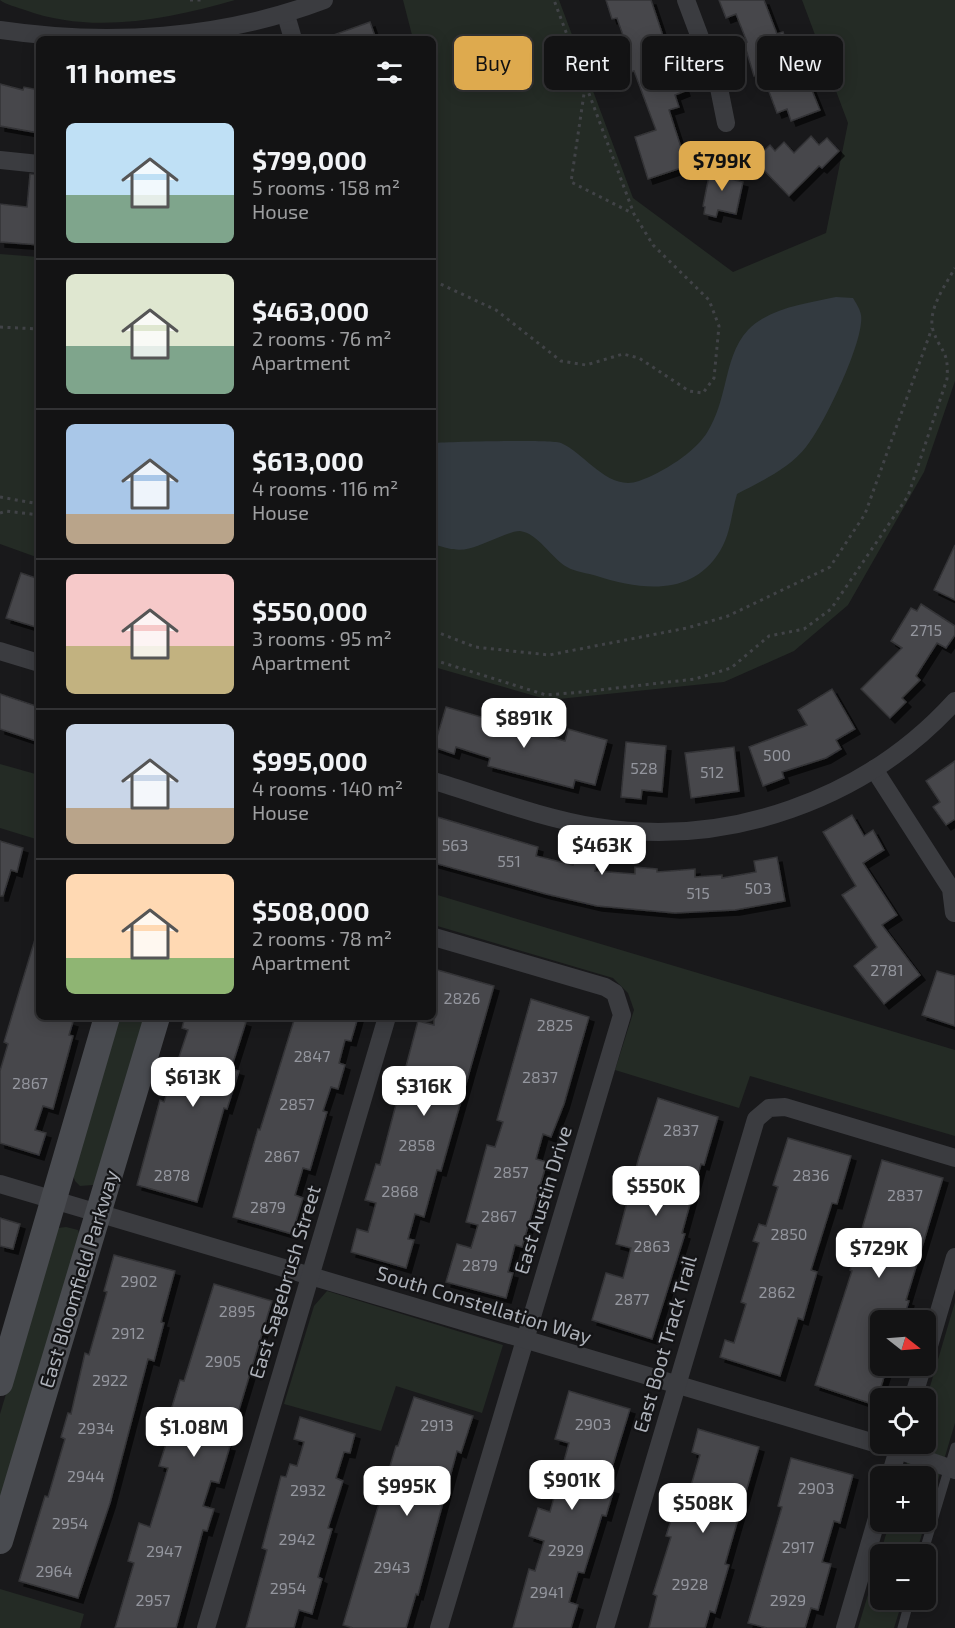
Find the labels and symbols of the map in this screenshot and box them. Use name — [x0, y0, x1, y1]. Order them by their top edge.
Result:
pin: $799K — [680, 141, 764, 192]
house number: 2715 — [910, 620, 942, 639]
pin: $891K — [482, 698, 566, 749]
house number: 500 — [763, 745, 791, 764]
house number: 528 — [630, 758, 658, 777]
house number: 512 — [700, 762, 724, 781]
pin: $463K — [560, 825, 644, 876]
house number: 563 — [442, 835, 468, 854]
house number: 551 — [497, 851, 521, 870]
house number: 503 — [744, 878, 772, 897]
house number: 515 — [686, 883, 710, 902]
house number: 2781 — [870, 960, 904, 979]
house number: 2826 — [444, 988, 480, 1007]
house number: 2825 — [537, 1015, 573, 1034]
house number: 2847 — [294, 1046, 330, 1065]
pin: $613K — [151, 1057, 235, 1108]
pin: $316K — [382, 1066, 466, 1117]
house number: 2837 — [522, 1067, 558, 1086]
house number: 2867 — [12, 1073, 48, 1092]
house number: 2857 — [279, 1094, 315, 1113]
house number: 2837 — [663, 1120, 699, 1139]
street label: East Austin Drive — [508, 1123, 576, 1277]
house number: 2858 — [399, 1135, 436, 1154]
house number: 2867 — [264, 1146, 300, 1165]
house number: 2857 — [493, 1162, 529, 1181]
house number: 2878 — [154, 1165, 190, 1184]
house number: 2836 — [793, 1165, 829, 1184]
street label: East Bloomfield Parkway — [33, 1166, 123, 1391]
pin: $550K — [614, 1166, 698, 1217]
house number: 2868 — [381, 1181, 419, 1200]
street label: East Sagebrush Street — [243, 1182, 325, 1381]
house number: 2837 — [887, 1185, 923, 1204]
house number: 2879 — [250, 1197, 286, 1216]
house number: 2867 — [481, 1206, 517, 1225]
house number: 2850 — [771, 1224, 807, 1243]
pin: $729K — [837, 1228, 921, 1279]
house number: 2863 — [634, 1236, 670, 1255]
street label: East Boot Track Trail — [627, 1252, 701, 1435]
house number: 2879 — [462, 1255, 498, 1274]
street label: South Constellation Way — [374, 1260, 595, 1348]
house number: 2902 — [121, 1271, 157, 1290]
house number: 2862 — [759, 1282, 795, 1301]
house number: 2877 — [614, 1289, 650, 1308]
house number: 2895 — [219, 1301, 255, 1320]
north arrow — [870, 1310, 936, 1376]
house number: 2912 — [111, 1323, 145, 1342]
house number: 2905 — [205, 1351, 241, 1370]
house number: 2922 — [92, 1370, 128, 1389]
pin: $1.08M — [145, 1407, 243, 1458]
house number: 2903 — [575, 1414, 611, 1433]
house number: 2913 — [420, 1415, 454, 1434]
house number: 2934 — [78, 1418, 115, 1437]
pin: $901K — [530, 1460, 614, 1511]
house number: 2944 — [67, 1466, 105, 1485]
pin: $995K — [365, 1466, 449, 1517]
house number: 2903 — [798, 1478, 834, 1497]
house number: 2932 — [290, 1480, 326, 1499]
pin: $508K — [661, 1483, 745, 1534]
house number: 2954 — [52, 1513, 88, 1532]
house number: 2942 — [279, 1529, 315, 1548]
house number: 2917 — [782, 1537, 814, 1556]
house number: 2929 — [548, 1540, 584, 1559]
house number: 2947 — [146, 1541, 182, 1560]
house number: 2943 — [374, 1557, 410, 1576]
house number: 2964 — [35, 1561, 73, 1580]
house number: 2928 — [672, 1574, 708, 1593]
house number: 2954 — [270, 1578, 306, 1597]
house number: 2941 — [530, 1582, 564, 1601]
house number: 2957 — [136, 1590, 170, 1609]
house number: 2929 — [770, 1590, 806, 1609]

